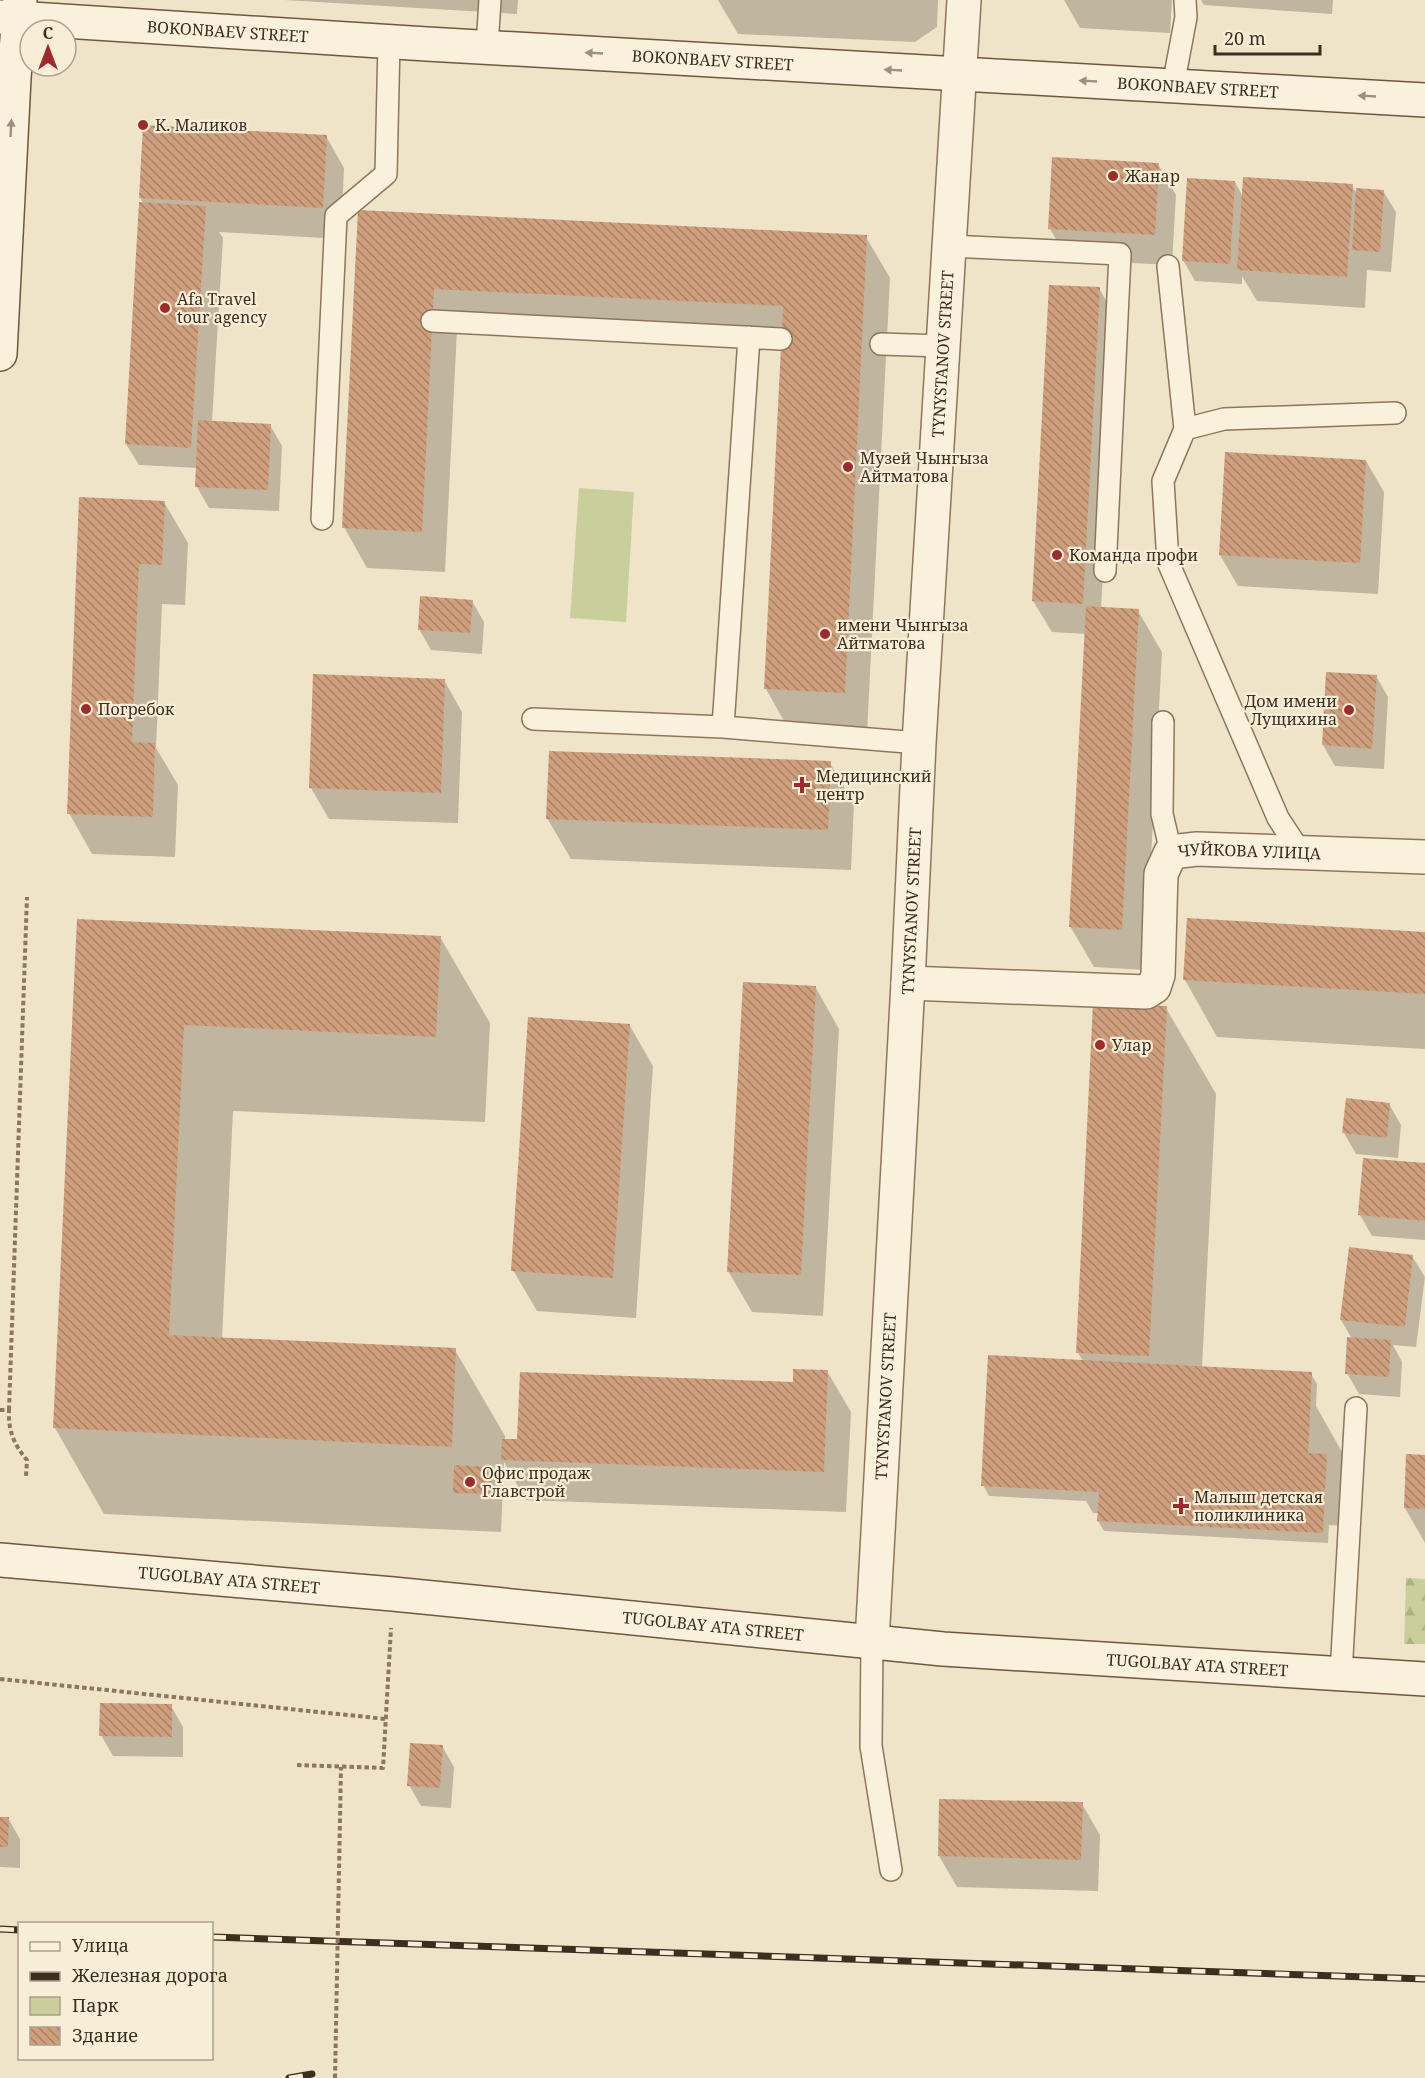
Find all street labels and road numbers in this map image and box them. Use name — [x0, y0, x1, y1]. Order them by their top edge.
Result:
street label: BOKONBAEV STREET — [146, 15, 309, 47]
street label: BOKONBAEV STREET — [631, 45, 794, 76]
street label: BOKONBAEV STREET — [1117, 72, 1280, 103]
street label: TYNYSTANOV STREET — [927, 270, 959, 438]
street label: TYNYSTANOV STREET — [896, 827, 926, 995]
street label: ЧУЙКОВА УЛИЦА — [1177, 838, 1322, 864]
street label: TYNYSTANOV STREET — [870, 1312, 901, 1481]
street label: TUGOLBAY ATA STREET — [137, 1561, 321, 1599]
street label: TUGOLBAY ATA STREET — [621, 1606, 805, 1646]
street label: TUGOLBAY ATA STREET — [1106, 1648, 1289, 1681]

